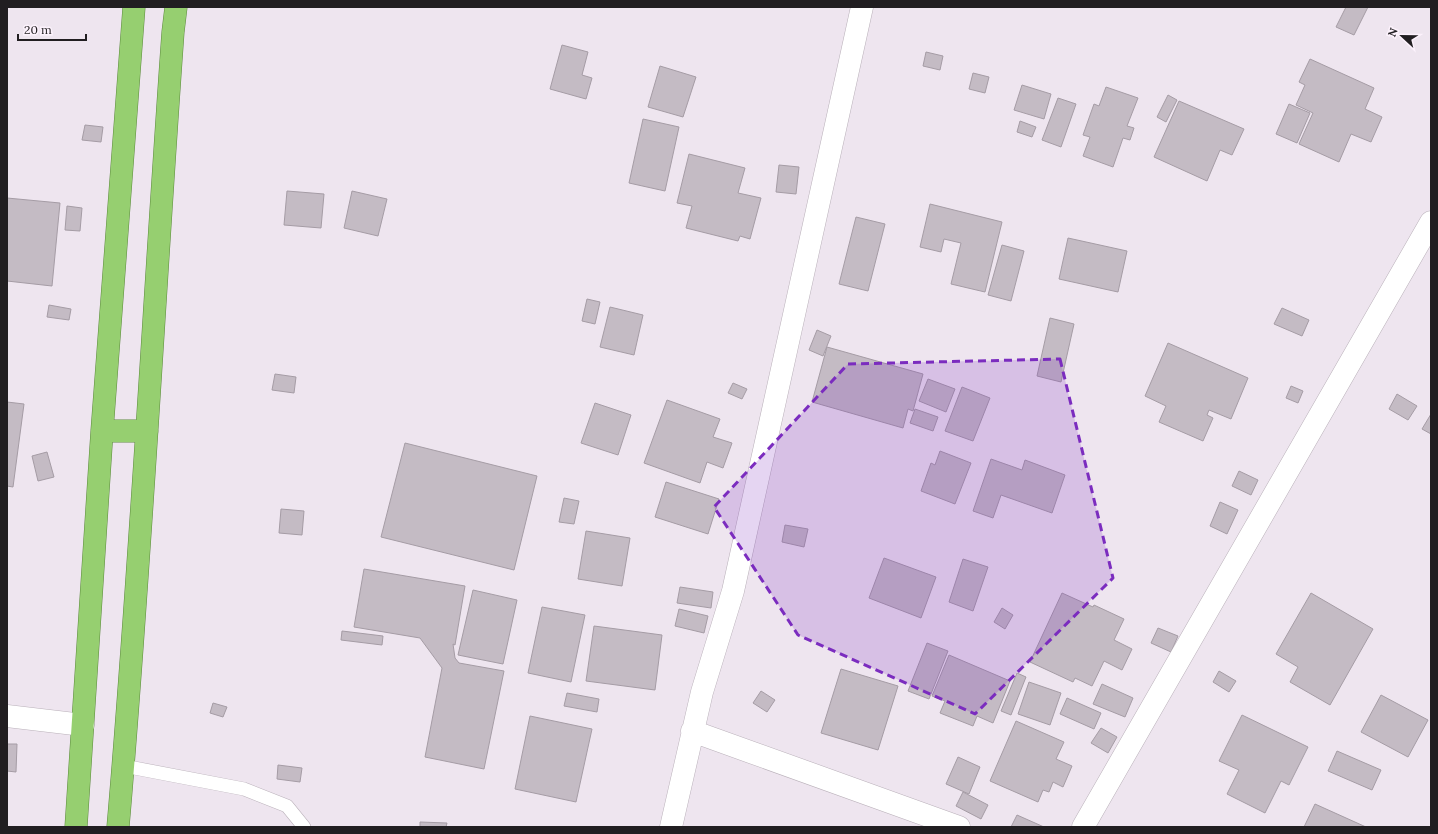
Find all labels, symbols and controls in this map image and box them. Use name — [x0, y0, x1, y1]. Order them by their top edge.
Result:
scale bar — [18, 16, 86, 42]
north arrow — [1382, 16, 1422, 56]
text: 20 m — [24, 22, 52, 37]
text: N — [1385, 25, 1401, 39]

